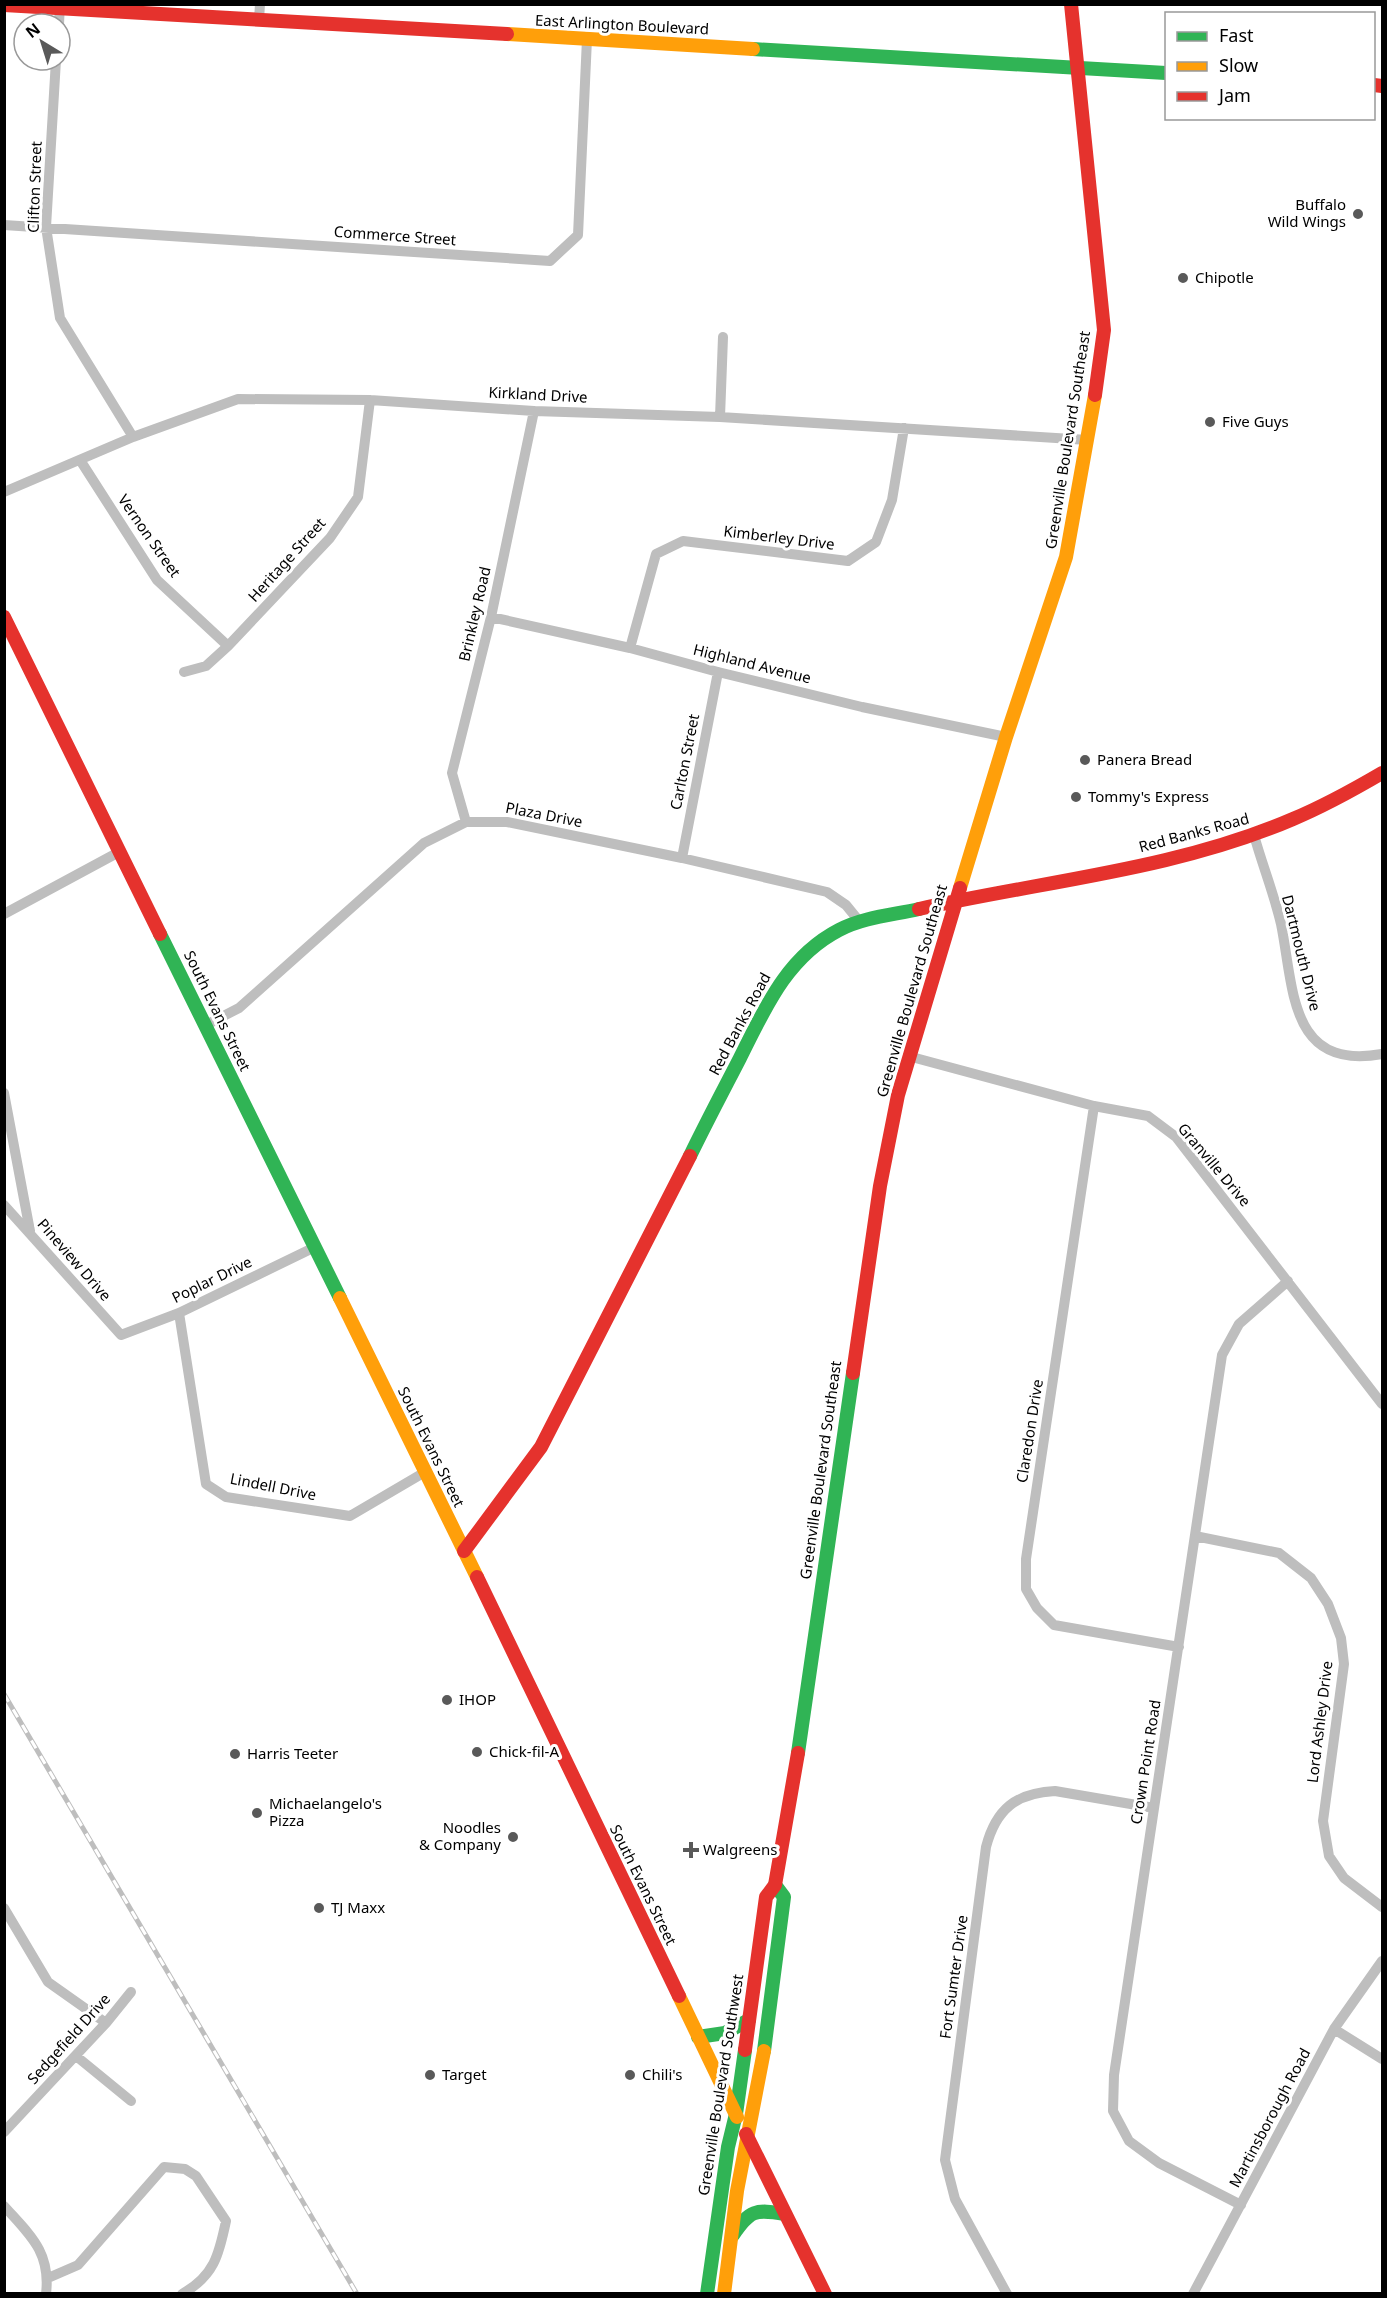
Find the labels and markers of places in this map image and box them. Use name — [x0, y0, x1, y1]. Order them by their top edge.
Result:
place label: Buffalo Wild Wings — [1268, 194, 1346, 231]
marker: Buffalo Wild Wings — [1351, 207, 1365, 221]
place label: Chipotle — [1195, 267, 1254, 287]
marker: Chipotle — [1176, 271, 1190, 285]
place label: Five Guys — [1222, 411, 1289, 431]
marker: Five Guys — [1203, 415, 1217, 429]
place label: Panera Bread — [1097, 749, 1192, 769]
marker: Panera Bread — [1078, 753, 1092, 767]
place label: Tommy's Express — [1088, 786, 1209, 806]
marker: Tommy's Express — [1069, 790, 1083, 804]
place label: IHOP — [459, 1689, 496, 1709]
marker: IHOP — [440, 1693, 454, 1707]
place label: Chick-fil-A — [489, 1741, 559, 1761]
place label: Harris Teeter — [247, 1743, 338, 1763]
marker: Chick-fil-A — [470, 1745, 484, 1759]
marker: Harris Teeter — [228, 1747, 242, 1761]
place label: Michaelangelo's Pizza — [269, 1793, 382, 1830]
marker: Michaelangelo's Pizza — [250, 1806, 264, 1820]
place label: Noodles & Company — [419, 1817, 501, 1854]
marker: Noodles & Company — [506, 1830, 520, 1844]
place label: Walgreens — [703, 1839, 777, 1859]
marker: Walgreens — [684, 1843, 698, 1857]
place label: TJ Maxx — [331, 1897, 385, 1917]
marker: TJ Maxx — [312, 1901, 326, 1915]
place label: Target — [442, 2064, 487, 2084]
place label: Chili's — [642, 2064, 682, 2084]
marker: Target — [423, 2068, 437, 2082]
marker: Chili's — [623, 2068, 637, 2082]

